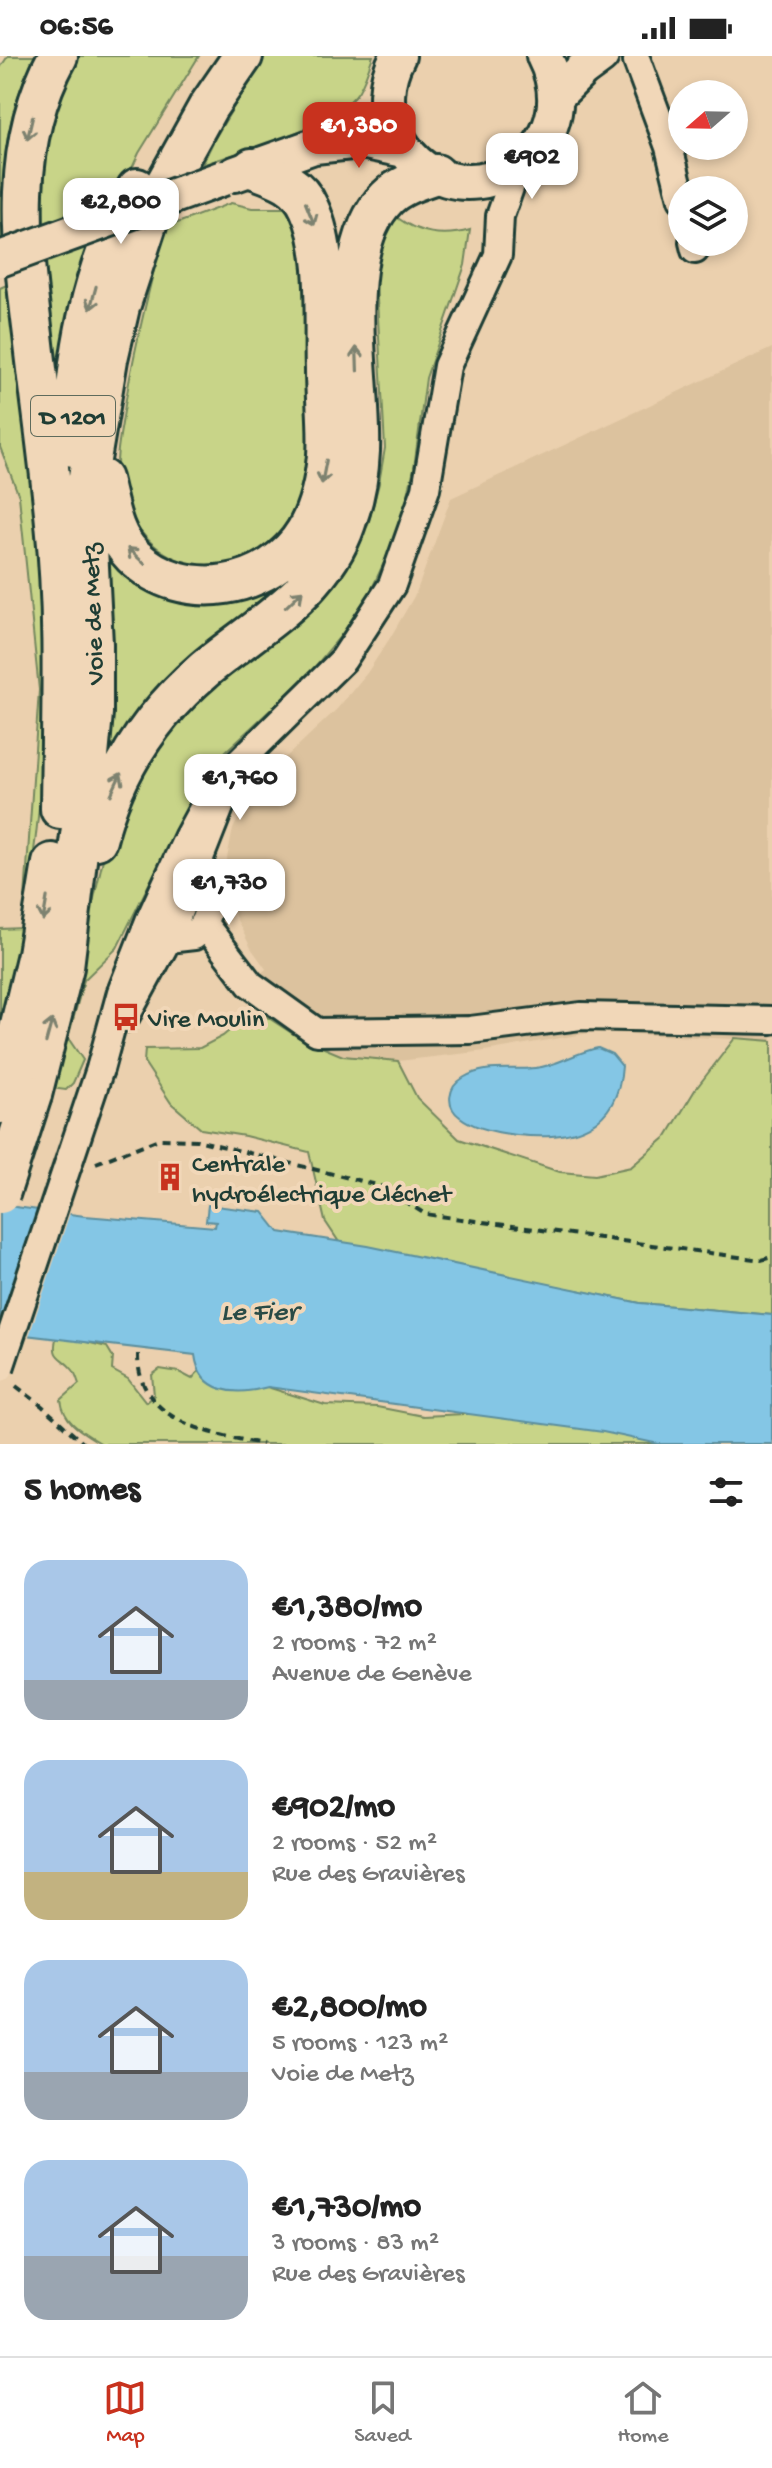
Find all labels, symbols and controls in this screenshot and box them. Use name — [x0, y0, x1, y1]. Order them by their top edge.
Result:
text: 06:56 — [40, 11, 113, 46]
north arrow — [668, 80, 748, 160]
map controls — [668, 80, 748, 256]
pin: €1,380 — [294, 102, 424, 170]
text: €1,380 — [321, 112, 397, 143]
one-way arrow — [22, 115, 37, 141]
pin: €902 — [485, 133, 579, 201]
text: €902 — [504, 143, 560, 174]
button: layers — [668, 176, 748, 256]
pin: €2,800 — [56, 178, 186, 246]
text: €2,800 — [81, 188, 161, 219]
one-way arrow — [304, 201, 318, 226]
one-way arrow — [85, 285, 100, 311]
one-way arrow — [349, 346, 365, 373]
road number: D 1201 — [31, 396, 115, 436]
one-way arrow — [316, 458, 331, 484]
street label: Voie de Metz — [77, 541, 113, 686]
one-way arrow — [126, 546, 146, 565]
one-way arrow — [284, 590, 304, 609]
pin: €1,760 — [175, 754, 305, 822]
text: €1,760 — [202, 764, 278, 795]
one-way arrow — [109, 773, 124, 797]
pin: €1,730 — [164, 859, 294, 927]
text: €1,730 — [191, 869, 267, 900]
one-way arrow — [36, 896, 51, 921]
bus stop icon: Vire Moulin — [111, 1002, 141, 1032]
place label: Vire Moulin — [147, 1006, 265, 1037]
one-way arrow — [42, 1019, 57, 1045]
place label: Centrale hydroélectrique Cléchet — [192, 1151, 453, 1212]
building icon: Centrale hydroélectrique Cléchet — [155, 1162, 185, 1192]
water label: Le Fier — [221, 1297, 302, 1330]
icon: filters — [704, 1470, 748, 1514]
text: 5 homes — [24, 1472, 140, 1512]
text: €1,380/mo — [272, 1589, 422, 1629]
icon: home — [88, 1592, 184, 1688]
text: 2 rooms · 72 m² — [272, 1629, 437, 1660]
text: Avenue de Genève — [272, 1660, 472, 1691]
text: €902/mo — [272, 1789, 395, 1829]
icon: home — [88, 1792, 184, 1888]
text: 2 rooms · 52 m² — [272, 1829, 437, 1860]
text: Rue des Gravières — [272, 1860, 465, 1891]
text: €2,800/mo — [272, 1989, 427, 2029]
icon: home — [88, 1992, 184, 2088]
text: 5 rooms · 123 m² — [272, 2029, 448, 2060]
text: Voie de Metz — [272, 2060, 414, 2091]
text: €1,730/mo — [272, 2189, 421, 2229]
icon: home — [88, 2192, 184, 2288]
text: 3 rooms · 83 m² — [272, 2229, 439, 2260]
text: Rue des Gravières — [272, 2260, 465, 2291]
tab: Map — [103, 2376, 147, 2450]
tab: Saved — [354, 2376, 411, 2450]
tab: Home — [618, 2376, 669, 2450]

